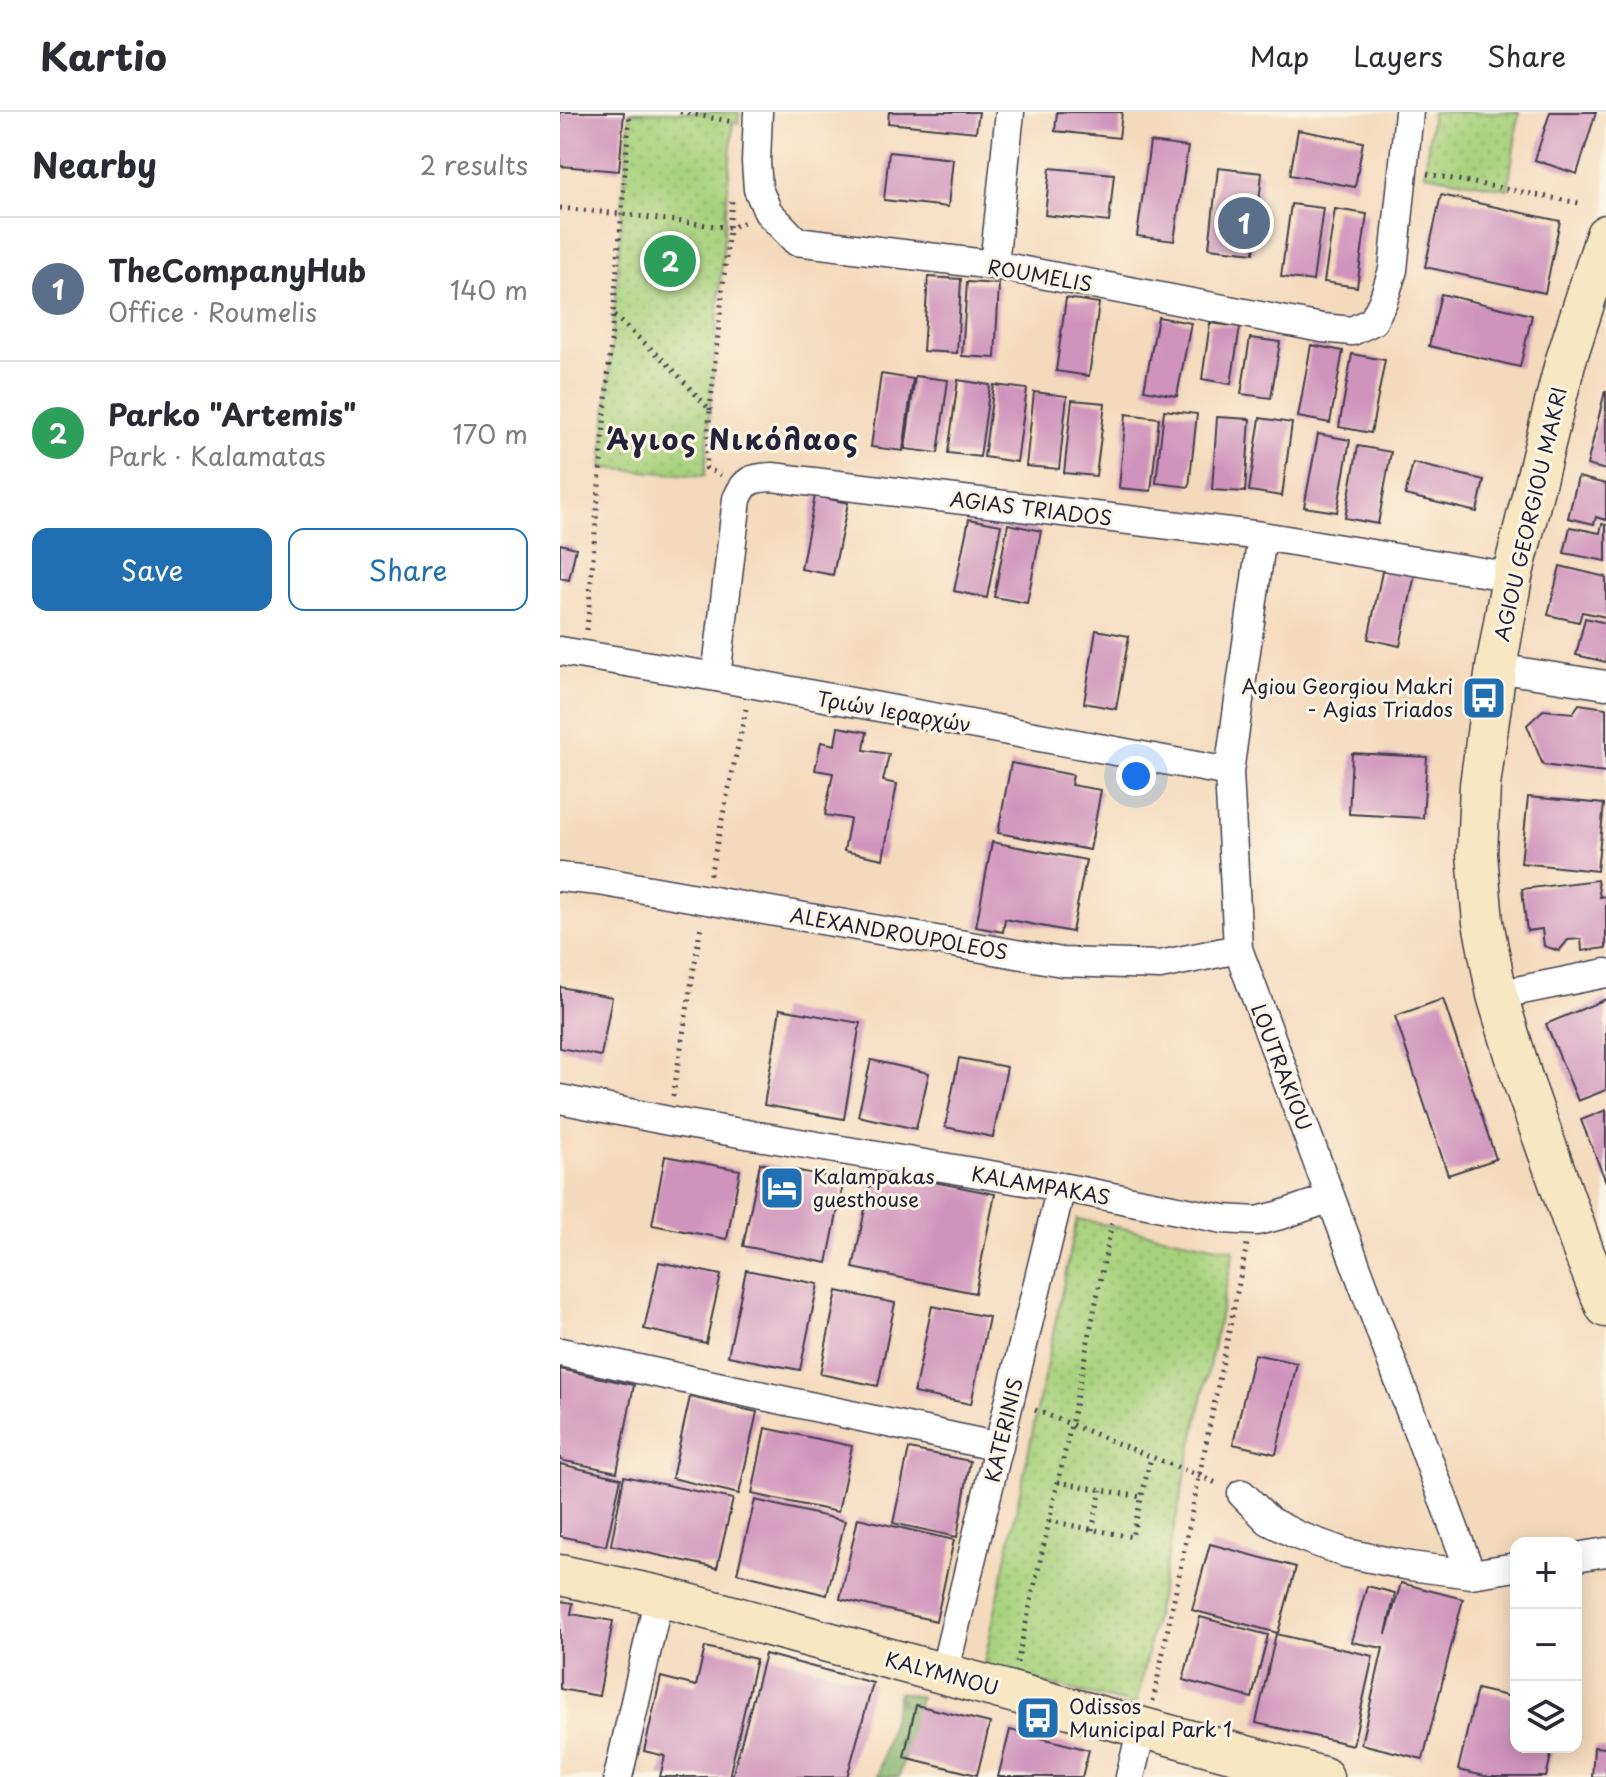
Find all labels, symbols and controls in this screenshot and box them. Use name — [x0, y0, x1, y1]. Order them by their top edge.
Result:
text: Kartio — [40, 27, 167, 84]
text: Map — [1249, 34, 1309, 77]
text: Layers — [1353, 34, 1443, 77]
text: Share — [1487, 34, 1566, 77]
text: Nearby — [32, 138, 157, 190]
text: 2 results — [420, 145, 528, 184]
pin: 1 — [1218, 193, 1270, 253]
pin: 2 — [644, 231, 696, 291]
text: TheCompanyHub — [108, 247, 366, 292]
street label: ROUMELIS — [985, 251, 1095, 299]
text: 1 — [52, 270, 64, 309]
text: 140 m — [450, 270, 528, 309]
text: Office · Roumelis — [108, 292, 317, 331]
street label: AGIOU GEORGIOU MAKRI — [1486, 384, 1574, 644]
text: Parko "Artemis" — [108, 391, 357, 436]
text: 2 — [49, 414, 67, 453]
text: 170 m — [453, 414, 528, 453]
district label: Άγιος Νικόλαος — [606, 417, 860, 460]
text: Park · Kalamatas — [108, 436, 326, 475]
street label: AGIAS TRIADOS — [948, 483, 1114, 533]
button: Save — [32, 528, 272, 611]
button: Share — [288, 528, 528, 611]
place label: Agiou Georgiou Makri - Agias Triados — [1242, 671, 1453, 724]
bus stop icon: Agiou Georgiou Makri - Agias Triados — [1460, 674, 1508, 722]
street label: Τριών Ιεραρχών — [815, 683, 973, 739]
your location — [1116, 756, 1156, 796]
street label: ALEXANDROUPOLEOS — [788, 899, 1010, 967]
street label: LOUTRAKIOU — [1244, 999, 1320, 1135]
street label: KALAMPAKAS — [969, 1158, 1113, 1212]
place label: Kalampakas guesthouse — [813, 1161, 935, 1214]
hotel icon: Kalampakas guesthouse — [758, 1164, 806, 1212]
street label: KATERINIS — [976, 1375, 1030, 1485]
map controls — [1510, 1537, 1582, 1753]
button: + — [1510, 1537, 1582, 1609]
button: − — [1510, 1609, 1582, 1681]
street label: KALYMNOU — [882, 1643, 1002, 1703]
button: layers — [1510, 1681, 1582, 1753]
place label: Odissos Municipal Park 1 — [1069, 1691, 1232, 1744]
bus stop icon: Odissos Municipal Park 1 — [1014, 1694, 1062, 1742]

